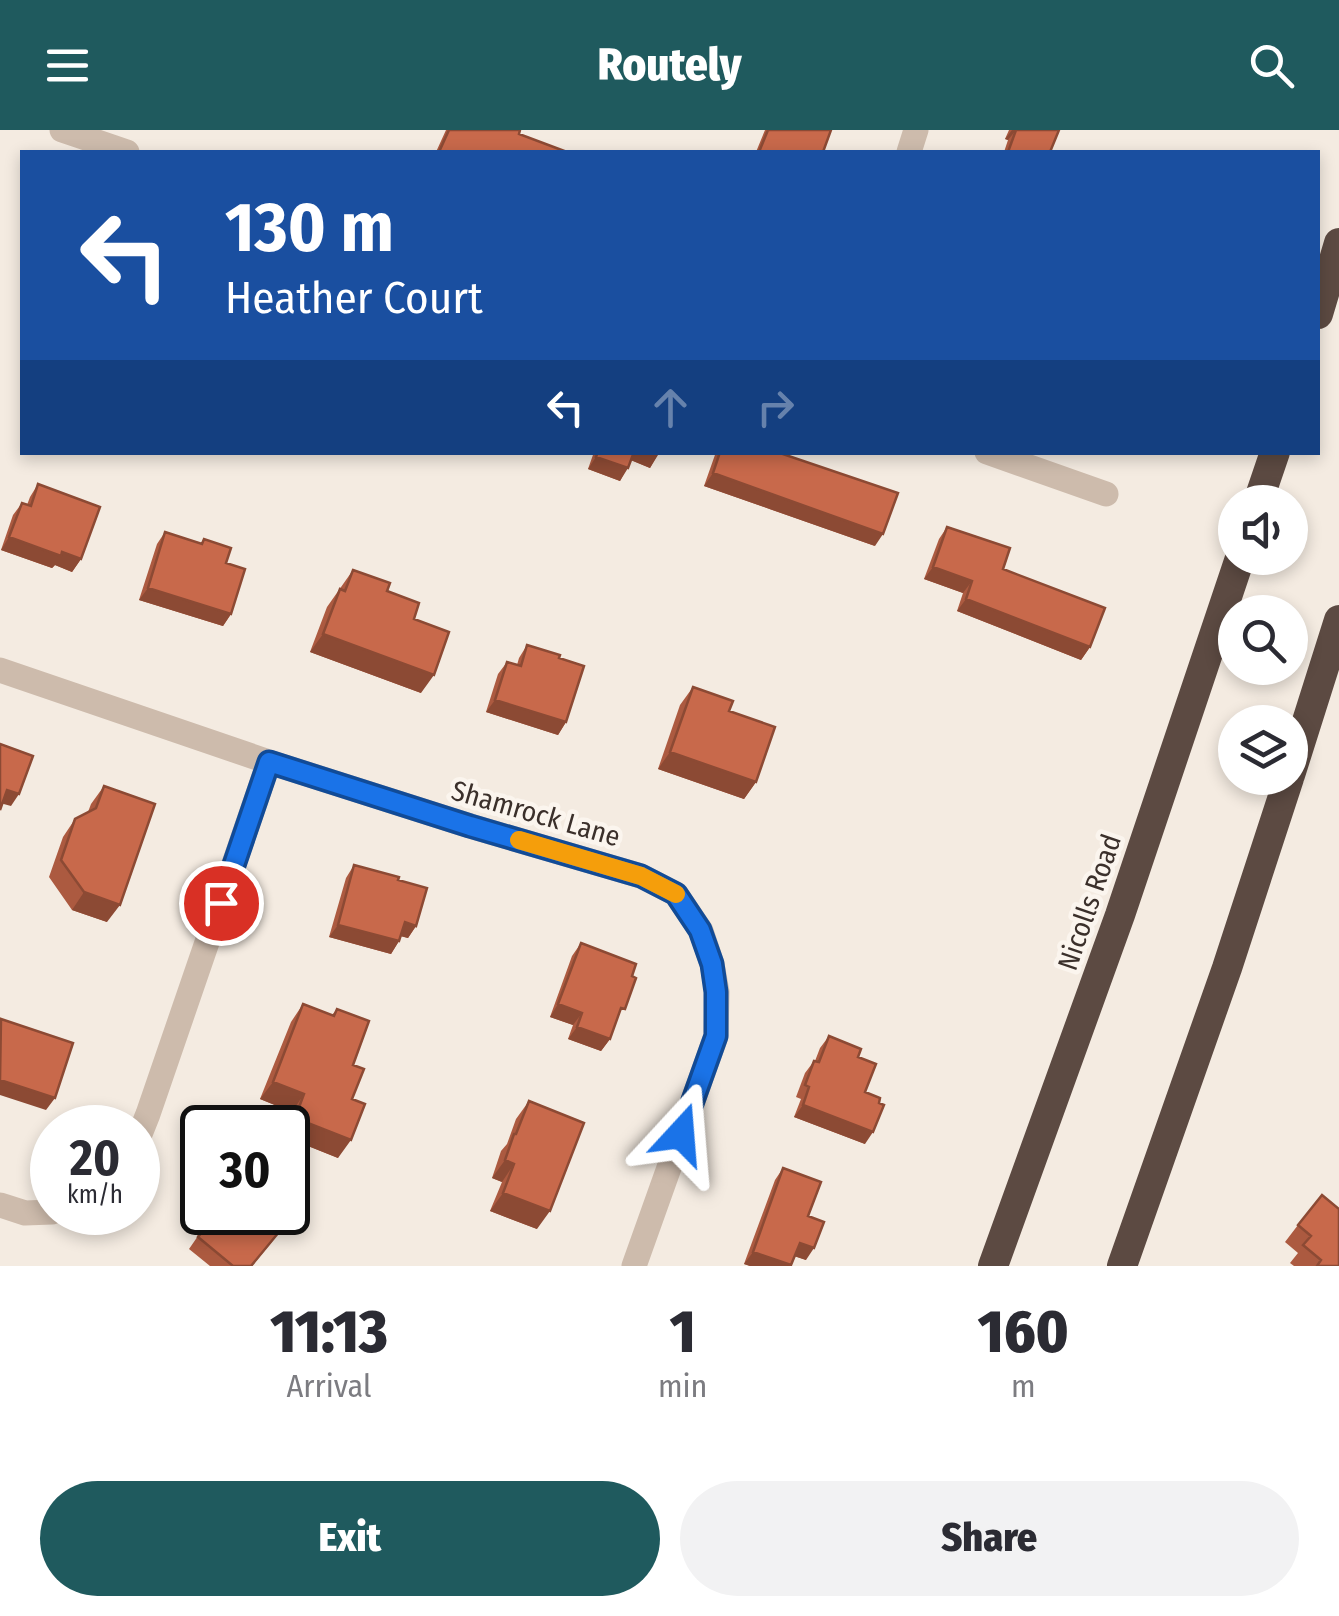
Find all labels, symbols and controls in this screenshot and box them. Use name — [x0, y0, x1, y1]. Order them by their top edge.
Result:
icon: menu — [40, 38, 95, 93]
text: Routely — [597, 38, 742, 92]
icon: search — [1244, 38, 1299, 93]
text: 130 m — [225, 186, 394, 270]
icon: left — [60, 190, 190, 320]
text: Heather Court — [225, 271, 483, 325]
icon: left — [538, 380, 593, 435]
icon: ahead — [643, 380, 698, 435]
icon: right — [748, 380, 803, 435]
map controls — [1218, 485, 1308, 795]
button: sound — [1218, 485, 1308, 575]
button: search — [1218, 595, 1308, 685]
button: layers — [1218, 705, 1308, 795]
street label: Shamrock Lane — [448, 774, 624, 853]
street label: Nicolls Road — [1051, 830, 1128, 974]
pin — [179, 861, 264, 946]
icon: arrive — [194, 876, 249, 931]
position arrow — [629, 1082, 733, 1186]
speed limit sign: 30 — [180, 1105, 310, 1235]
text: 20 — [70, 1128, 120, 1188]
text: km/h — [67, 1180, 123, 1210]
text: 11:13 — [270, 1296, 388, 1368]
text: 1 — [670, 1296, 696, 1368]
text: 160 — [978, 1296, 1069, 1368]
text: Arrival — [287, 1367, 371, 1405]
text: min — [658, 1367, 707, 1405]
text: m — [1011, 1367, 1036, 1405]
button: Exit — [40, 1481, 660, 1596]
button: Share — [680, 1481, 1299, 1596]

